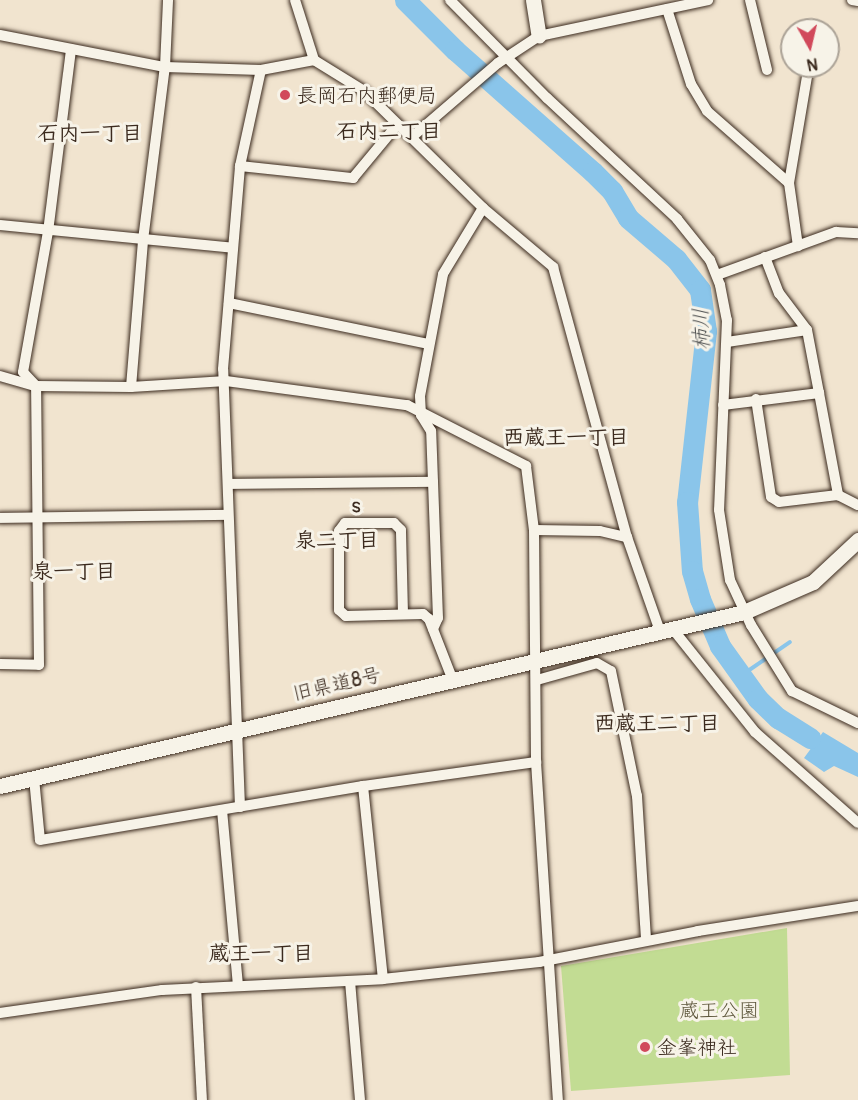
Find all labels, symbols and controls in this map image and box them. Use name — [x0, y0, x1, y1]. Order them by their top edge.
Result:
north arrow — [780, 18, 840, 78]
text: N — [805, 53, 819, 74]
place label: 長岡石内郵便局 — [297, 83, 437, 107]
marker: 長岡石内郵便局 — [278, 88, 292, 102]
district label: 石内二丁目 — [337, 119, 441, 145]
district label: 石内一丁目 — [38, 121, 142, 147]
water label: 柿川 — [689, 308, 715, 350]
district label: 西蔵王一丁目 — [503, 425, 629, 451]
street label: s — [351, 494, 361, 518]
district label: 泉二丁目 — [295, 528, 379, 554]
district label: 泉一丁目 — [32, 559, 116, 585]
street label: 旧県道8号 — [290, 662, 384, 706]
district label: 西蔵王二丁目 — [594, 711, 720, 737]
district label: 蔵王一丁目 — [209, 941, 313, 967]
park label: 蔵王公園 — [679, 998, 759, 1022]
place label: 金峯神社 — [657, 1035, 737, 1059]
marker: 金峯神社 — [638, 1040, 652, 1054]

